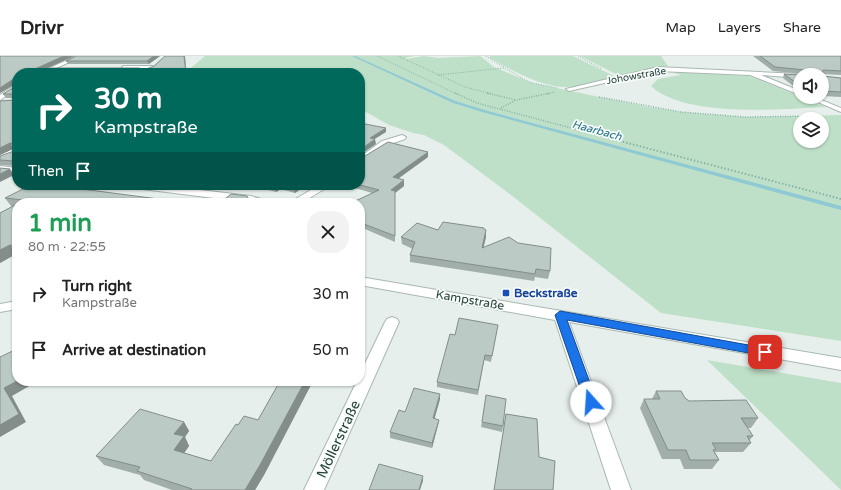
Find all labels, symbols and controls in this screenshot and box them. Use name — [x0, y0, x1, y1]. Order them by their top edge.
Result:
text: Drivr — [20, 17, 63, 39]
text: Map — [666, 19, 696, 36]
text: Layers — [718, 19, 761, 36]
text: Share — [783, 19, 821, 36]
street label: Johowstraße — [605, 65, 667, 87]
map controls — [793, 68, 829, 148]
button: sound — [793, 68, 829, 104]
text: 30 m — [94, 82, 162, 116]
icon: right — [28, 84, 80, 136]
button: layers — [793, 112, 829, 148]
text: Kampstraße — [94, 116, 198, 138]
water label: Haarbach — [571, 118, 623, 143]
icon: arrive — [72, 160, 94, 182]
text: Then — [28, 162, 64, 180]
text: 1 min — [28, 209, 92, 238]
button: close — [307, 211, 349, 253]
text: 80 m · 22:55 — [28, 239, 106, 255]
text: Turn right — [62, 277, 132, 295]
icon: right — [28, 283, 50, 305]
text: 30 m — [312, 285, 349, 303]
place label: Beckstraße — [514, 286, 578, 300]
street label: Kampstraße — [435, 287, 505, 313]
marker: Beckstraße — [501, 288, 511, 298]
text: Kampstraße — [62, 295, 137, 311]
pin — [748, 335, 782, 369]
icon: arrive — [28, 339, 50, 361]
text: Arrive at destination — [62, 341, 206, 359]
text: 50 m — [312, 341, 349, 359]
icon: arrive — [754, 341, 776, 363]
position arrow — [570, 381, 612, 423]
street label: Möllerstraße — [313, 398, 364, 481]

